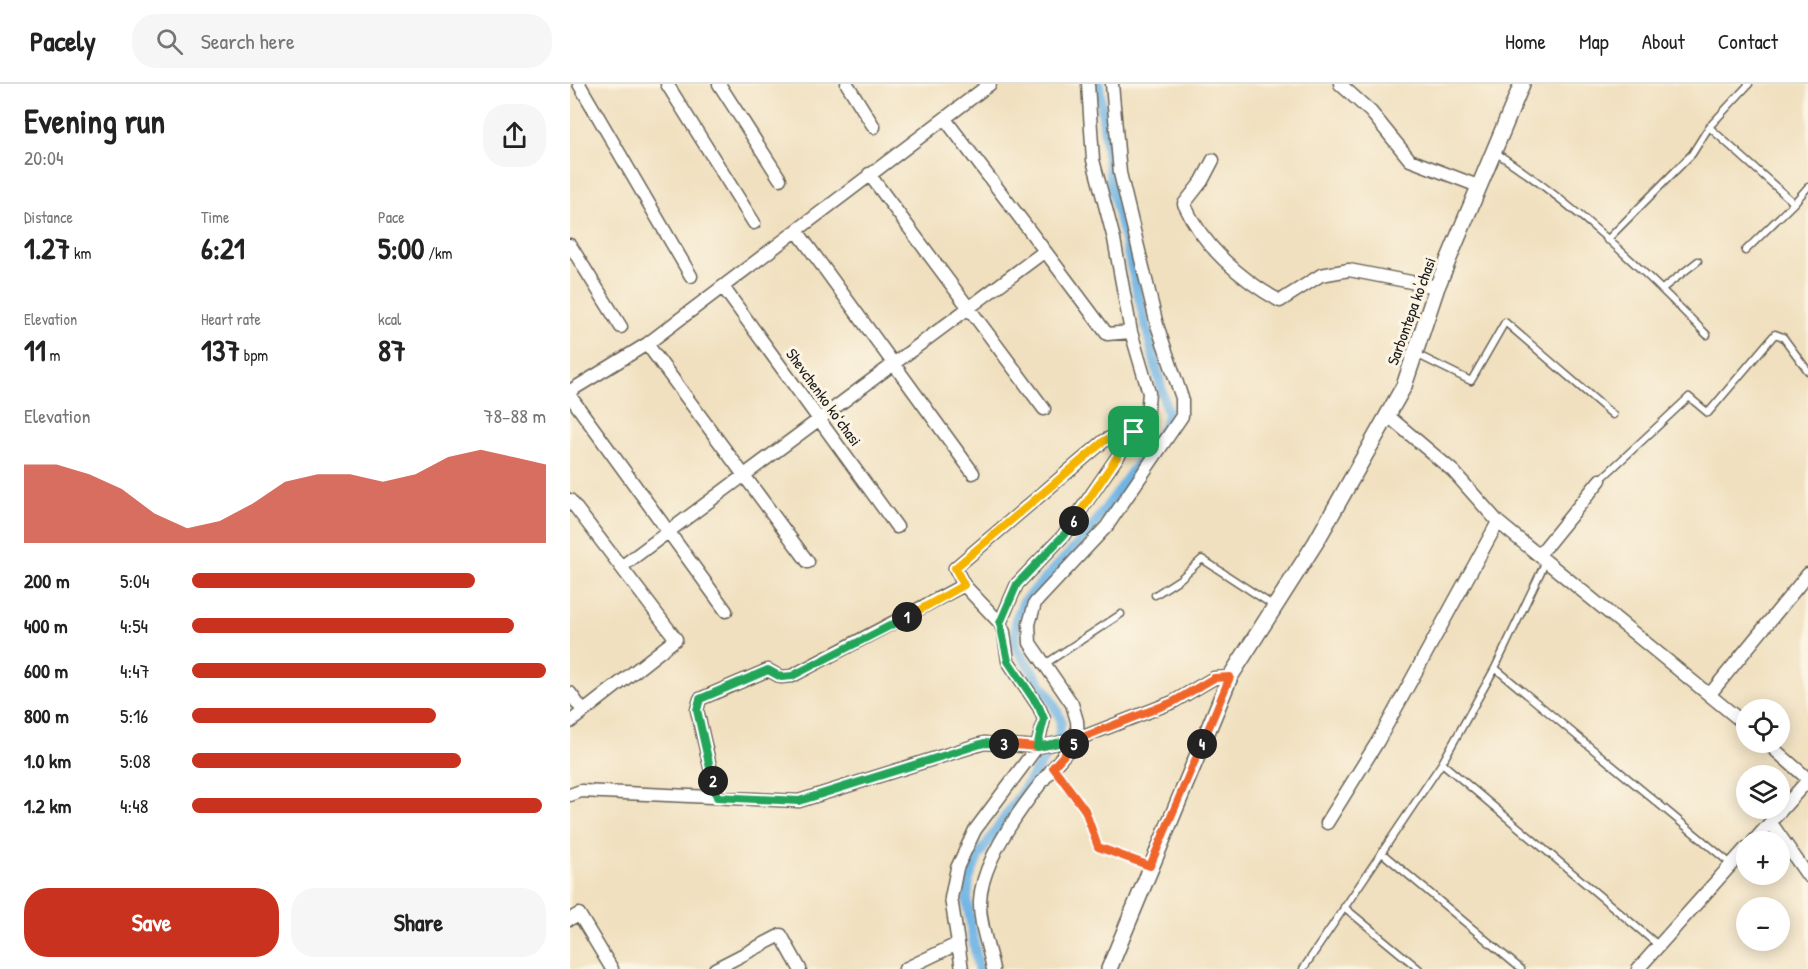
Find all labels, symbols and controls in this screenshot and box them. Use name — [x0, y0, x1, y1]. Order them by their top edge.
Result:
search box — [132, 14, 552, 68]
text: Pacely — [30, 22, 96, 60]
icon: search — [153, 25, 186, 58]
text: Search here — [201, 26, 295, 56]
text: Home — [1505, 27, 1546, 56]
text: Map — [1579, 27, 1609, 56]
text: About — [1642, 27, 1685, 56]
text: Contact — [1718, 27, 1778, 56]
text: Evening run — [24, 99, 165, 143]
button: share — [483, 104, 546, 167]
text: 20:04 — [24, 144, 63, 171]
text: Distance — [24, 206, 73, 228]
text: Time — [201, 206, 229, 228]
text: Pace — [378, 206, 405, 228]
text: 1.27 — [24, 228, 70, 268]
text: 6:21 — [201, 228, 245, 268]
text: 5:00 — [378, 228, 425, 268]
text: km — [70, 242, 91, 264]
text: /km — [425, 242, 453, 264]
street label: Sarbontepa ko'chasi — [1381, 254, 1441, 368]
text: Elevation — [24, 308, 77, 330]
text: Heart rate — [201, 308, 261, 330]
text: kcal — [378, 308, 401, 330]
text: 11 — [24, 330, 46, 370]
text: 137 — [201, 330, 240, 370]
text: 87 — [378, 330, 406, 370]
text: m — [46, 344, 60, 366]
text: bpm — [240, 344, 268, 366]
street label: Shevchenko koʻchasi — [781, 344, 867, 450]
text: Elevation — [24, 402, 90, 429]
text: 78–88 m — [484, 402, 546, 429]
pin — [1108, 406, 1159, 457]
icon: arrive — [1117, 415, 1150, 448]
pin: 6 — [1059, 506, 1089, 536]
text: 6 — [1071, 510, 1077, 532]
text: 200 m — [24, 567, 69, 594]
text: 5:04 — [120, 567, 150, 594]
pin: 1 — [892, 602, 922, 632]
text: 1 — [904, 606, 910, 628]
text: 400 m — [24, 612, 68, 639]
text: 4:54 — [120, 612, 148, 639]
text: 600 m — [24, 657, 68, 684]
text: 4:47 — [120, 657, 150, 684]
map controls — [1736, 699, 1790, 951]
button: locate — [1736, 699, 1790, 753]
text: 800 m — [24, 702, 69, 729]
text: 5:16 — [120, 702, 148, 729]
pin: 3 — [989, 729, 1019, 759]
pin: 5 — [1059, 729, 1089, 759]
pin: 4 — [1187, 729, 1217, 759]
text: 3 — [1000, 733, 1008, 755]
text: 5 — [1071, 733, 1077, 755]
text: 4 — [1199, 733, 1205, 755]
text: 1.0 km — [24, 747, 71, 774]
text: 5:08 — [120, 747, 151, 774]
button: layers — [1736, 765, 1790, 819]
pin: 2 — [698, 766, 728, 796]
text: 2 — [709, 770, 717, 792]
text: 1.2 km — [24, 792, 71, 819]
text: 4:48 — [120, 792, 148, 819]
button: + — [1736, 831, 1790, 885]
button: Save — [24, 888, 279, 957]
button: Share — [291, 888, 546, 957]
button: − — [1736, 897, 1790, 951]

